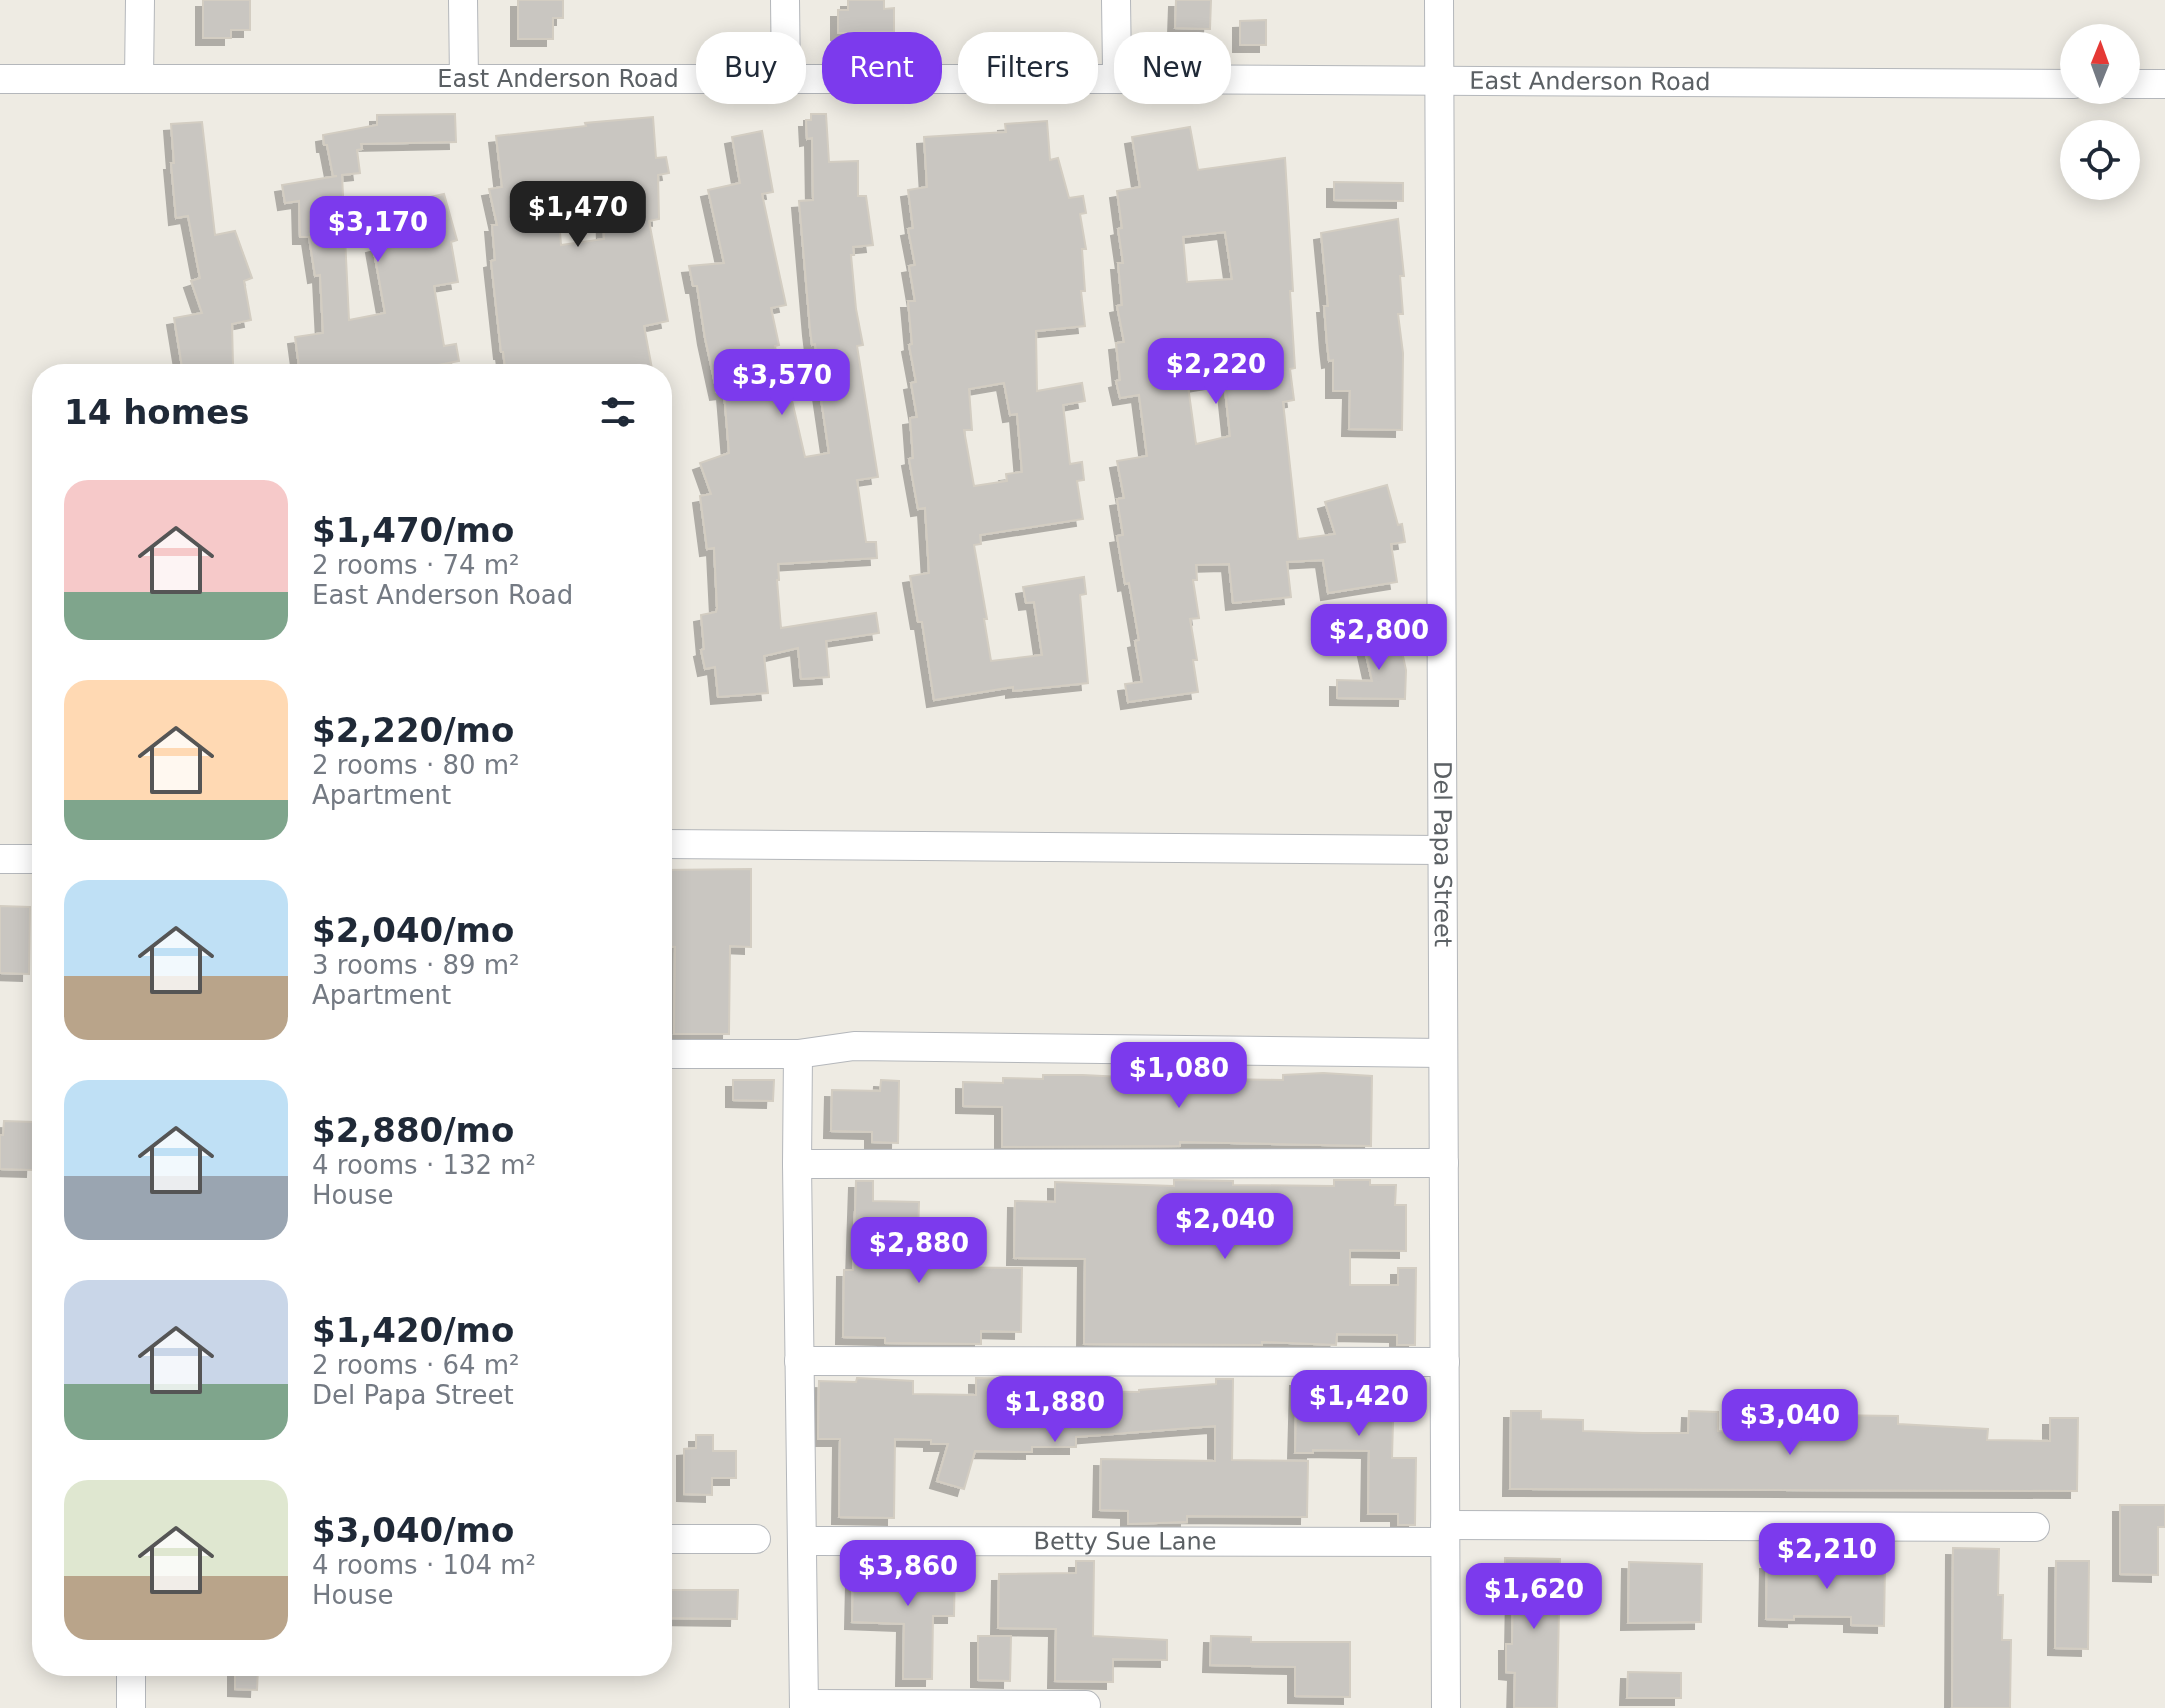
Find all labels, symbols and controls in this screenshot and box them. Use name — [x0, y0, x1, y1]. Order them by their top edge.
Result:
north arrow — [2060, 24, 2140, 104]
map controls — [2060, 24, 2140, 200]
chip: Buy — [696, 32, 806, 104]
chip: Rent — [822, 32, 942, 104]
chip: Filters — [958, 32, 1098, 104]
chip: New — [1114, 32, 1231, 104]
street label: East Anderson Road — [437, 65, 679, 93]
street label: East Anderson Road — [1469, 67, 1711, 96]
button: locate — [2060, 120, 2140, 200]
pin: $1,470 — [513, 181, 643, 249]
text: $1,470 — [528, 192, 628, 222]
pin: $3,170 — [313, 196, 443, 264]
text: $3,170 — [328, 207, 428, 237]
pin: $2,220 — [1151, 338, 1281, 406]
pin: $3,570 — [717, 349, 847, 417]
text: $2,220 — [1166, 349, 1266, 379]
text: $3,570 — [732, 360, 832, 390]
icon: filters — [596, 390, 640, 434]
text: 14 homes — [64, 392, 249, 432]
text: $1,470/mo — [312, 510, 514, 550]
icon: home — [128, 512, 224, 608]
text: 2 rooms · 74 m² — [312, 550, 520, 580]
text: East Anderson Road — [312, 580, 573, 610]
pin: $2,800 — [1314, 604, 1444, 672]
text: $2,800 — [1329, 615, 1429, 645]
text: $2,220/mo — [312, 710, 514, 750]
icon: home — [128, 712, 224, 808]
text: 2 rooms · 80 m² — [312, 750, 520, 780]
street label: Del Papa Street — [1428, 761, 1457, 947]
text: Apartment — [312, 780, 451, 810]
text: $2,040/mo — [312, 910, 514, 950]
icon: home — [128, 912, 224, 1008]
text: 3 rooms · 89 m² — [312, 950, 520, 980]
text: Apartment — [312, 980, 451, 1010]
pin: $1,080 — [1114, 1042, 1244, 1110]
text: $1,080 — [1129, 1053, 1229, 1083]
text: $2,880/mo — [312, 1110, 514, 1150]
icon: home — [128, 1112, 224, 1208]
text: 4 rooms · 132 m² — [312, 1150, 536, 1180]
text: House — [312, 1180, 393, 1210]
pin: $2,040 — [1160, 1193, 1290, 1261]
text: $2,040 — [1175, 1204, 1275, 1234]
pin: $2,880 — [854, 1217, 984, 1285]
text: $2,880 — [869, 1228, 969, 1258]
text: $1,420/mo — [312, 1310, 514, 1350]
icon: home — [128, 1312, 224, 1408]
text: 2 rooms · 64 m² — [312, 1350, 520, 1380]
pin: $1,420 — [1294, 1370, 1424, 1438]
pin: $1,880 — [990, 1376, 1120, 1444]
text: Del Papa Street — [312, 1380, 514, 1410]
text: $1,420 — [1309, 1381, 1409, 1411]
text: $1,880 — [1005, 1387, 1105, 1417]
pin: $3,040 — [1725, 1389, 1855, 1457]
text: $3,040 — [1740, 1400, 1840, 1430]
text: $3,040/mo — [312, 1510, 514, 1550]
icon: home — [128, 1512, 224, 1608]
pin: $2,210 — [1762, 1523, 1892, 1591]
street label: Betty Sue Lane — [1034, 1527, 1216, 1556]
text: $2,210 — [1777, 1534, 1877, 1564]
pin: $3,860 — [843, 1540, 973, 1608]
text: 4 rooms · 104 m² — [312, 1550, 536, 1580]
text: $3,860 — [858, 1551, 958, 1581]
pin: $1,620 — [1469, 1563, 1599, 1631]
text: $1,620 — [1484, 1574, 1584, 1604]
text: House — [312, 1580, 393, 1610]

